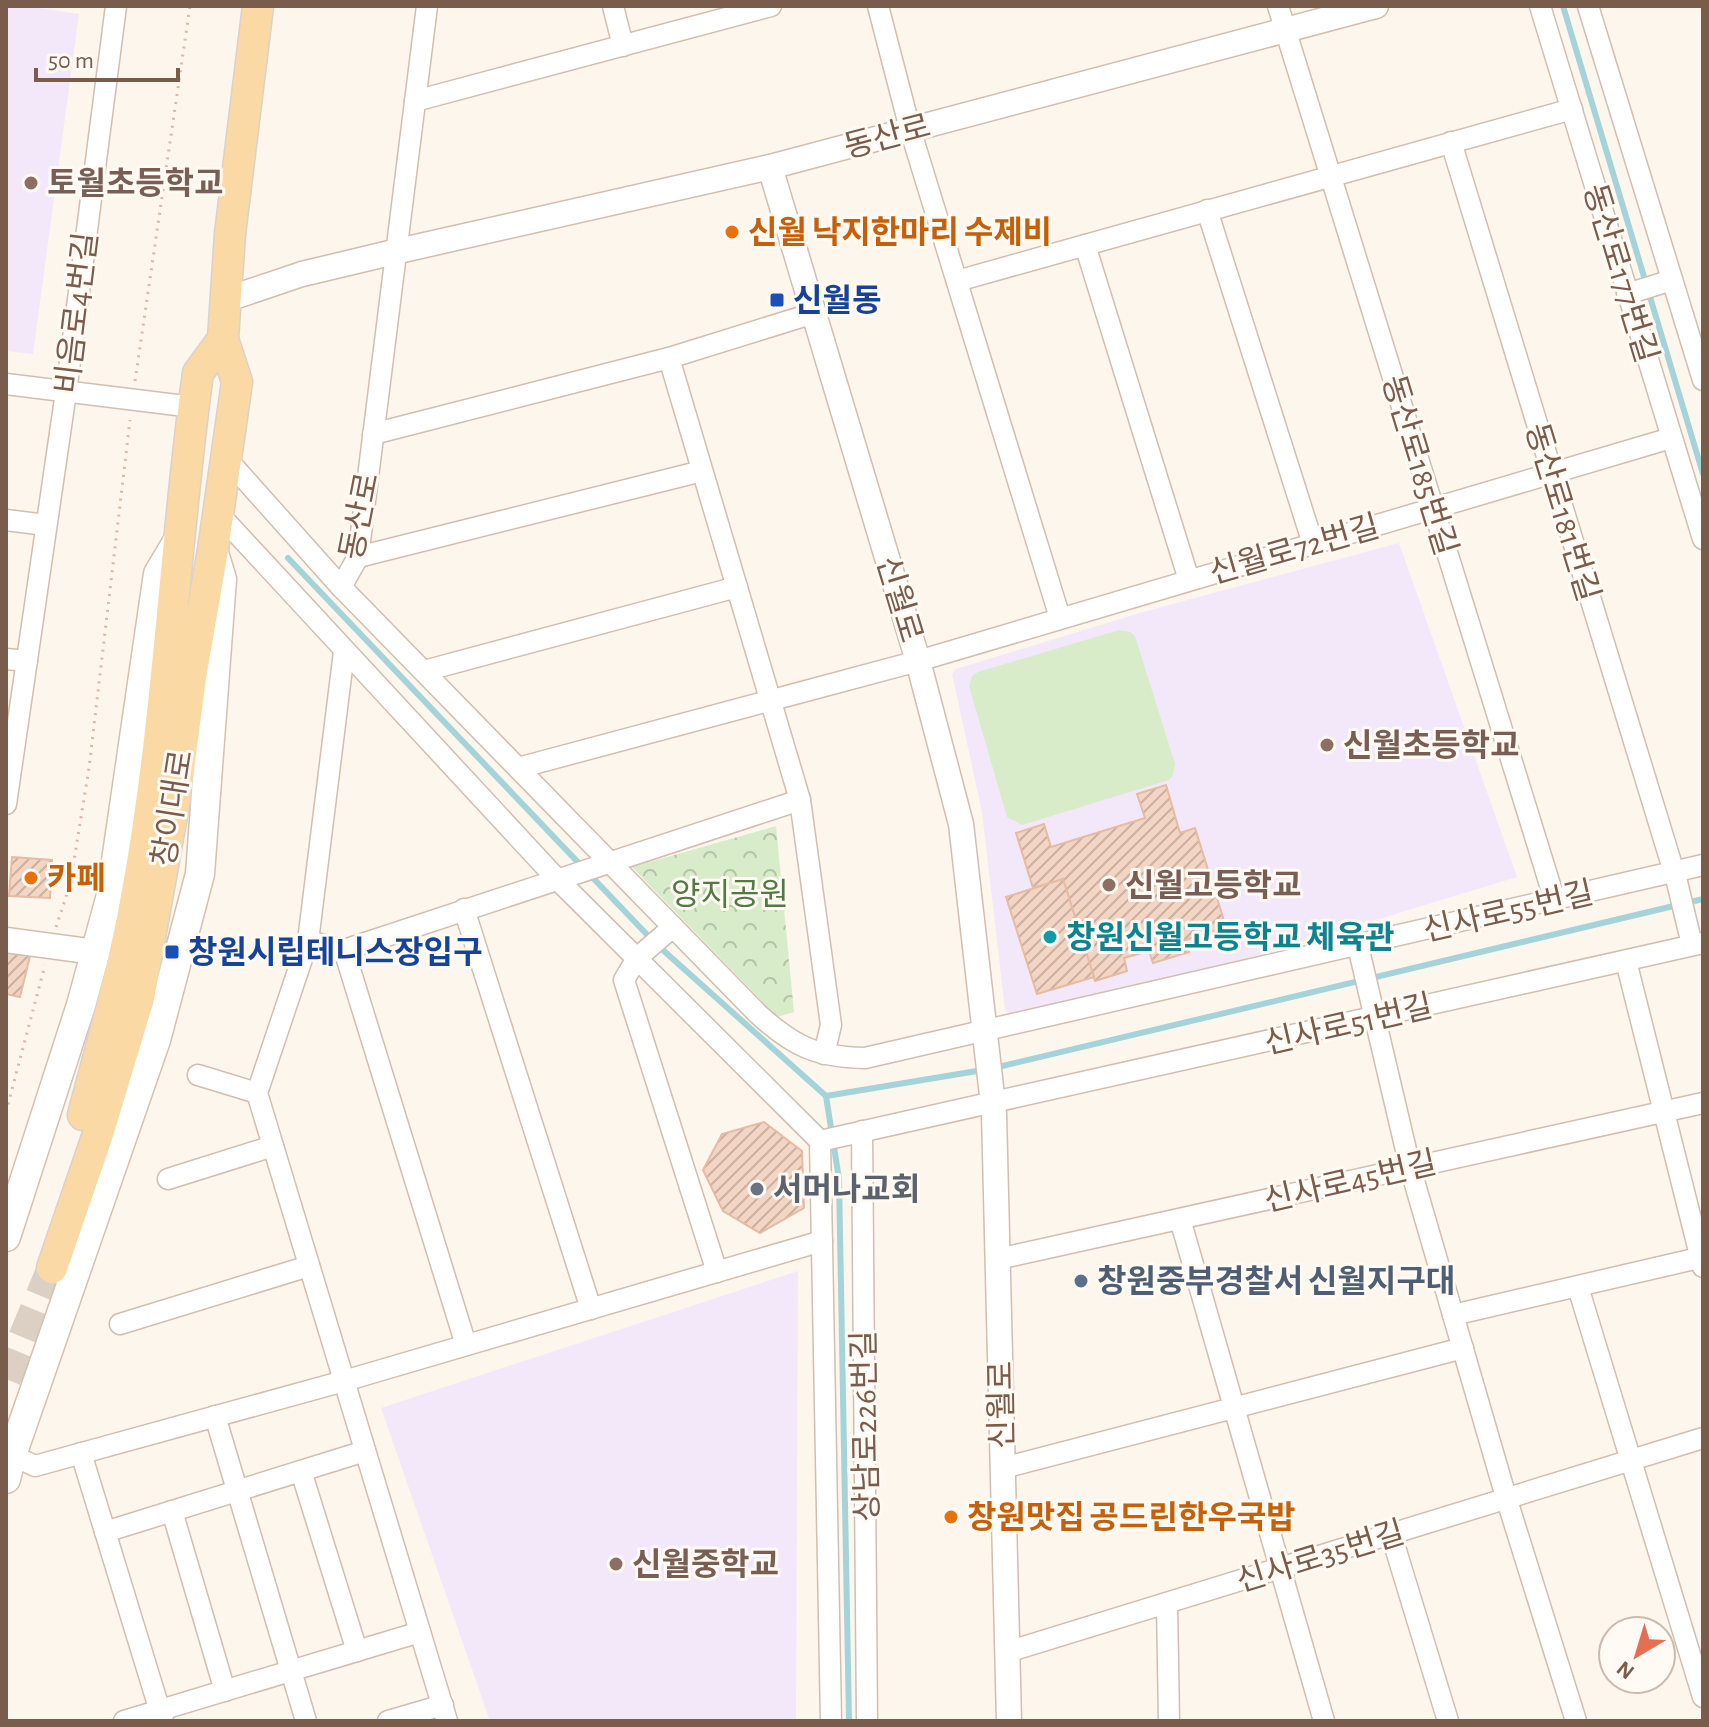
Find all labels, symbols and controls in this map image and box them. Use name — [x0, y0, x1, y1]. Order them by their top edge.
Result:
scale bar — [36, 32, 178, 82]
text: 50 m — [48, 49, 94, 73]
street label: 동산로 — [840, 109, 934, 164]
place label: 토월초등학교 — [47, 167, 224, 200]
marker: 토월초등학교 — [22, 174, 40, 192]
street label: 동산로177번길 — [1578, 180, 1663, 366]
place label: 신월 낙지한마리 수제비 — [748, 216, 1052, 249]
marker: 신월 낙지한마리 수제비 — [723, 223, 741, 241]
street label: 비음로4번길 — [50, 230, 103, 396]
place label: 신월동 — [793, 284, 881, 317]
marker: 신월동 — [768, 291, 786, 309]
street label: 동산로185번길 — [1376, 371, 1463, 559]
street label: 동산로181번길 — [1520, 419, 1605, 605]
street label: 동산로 — [335, 470, 384, 563]
street label: 신월로72번길 — [1205, 509, 1383, 589]
street label: 신월로 — [871, 552, 928, 646]
place label: 신월초등학교 — [1343, 729, 1520, 762]
marker: 신월초등학교 — [1318, 736, 1336, 754]
street label: 창이대로 — [147, 747, 198, 869]
place label: 카페 — [47, 862, 106, 895]
marker: 카페 — [22, 869, 40, 887]
place label: 신월고등학교 — [1125, 869, 1302, 902]
marker: 신월고등학교 — [1100, 876, 1118, 894]
street label: 신사로55번길 — [1420, 876, 1597, 947]
park label: 양지공원 — [671, 878, 789, 911]
place label: 창원신월고등학교 체육관 — [1066, 920, 1395, 954]
marker: 창원신월고등학교 체육관 — [1041, 928, 1059, 946]
place label: 창원시립테니스장입구 — [188, 935, 482, 969]
marker: 창원시립테니스장입구 — [163, 943, 181, 961]
street label: 신사로51번길 — [1261, 989, 1435, 1060]
street label: 신사로45번길 — [1261, 1146, 1440, 1217]
place label: 서머나교회 — [773, 1173, 920, 1206]
marker: 서머나교회 — [748, 1180, 766, 1198]
place label: 창원중부경찰서 신월지구대 — [1097, 1264, 1455, 1298]
marker: 창원중부경찰서 신월지구대 — [1072, 1272, 1090, 1290]
street label: 상남로226번길 — [847, 1330, 884, 1522]
street label: 신월로 — [984, 1361, 1019, 1449]
place label: 창원맛집 공드린한우국밥 — [967, 1500, 1296, 1534]
marker: 창원맛집 공드린한우국밥 — [942, 1508, 960, 1526]
street label: 신사로35번길 — [1232, 1515, 1408, 1598]
place label: 신월중학교 — [632, 1548, 779, 1581]
marker: 신월중학교 — [607, 1555, 625, 1573]
north arrow — [1597, 1615, 1677, 1695]
text: N — [1613, 1657, 1638, 1683]

